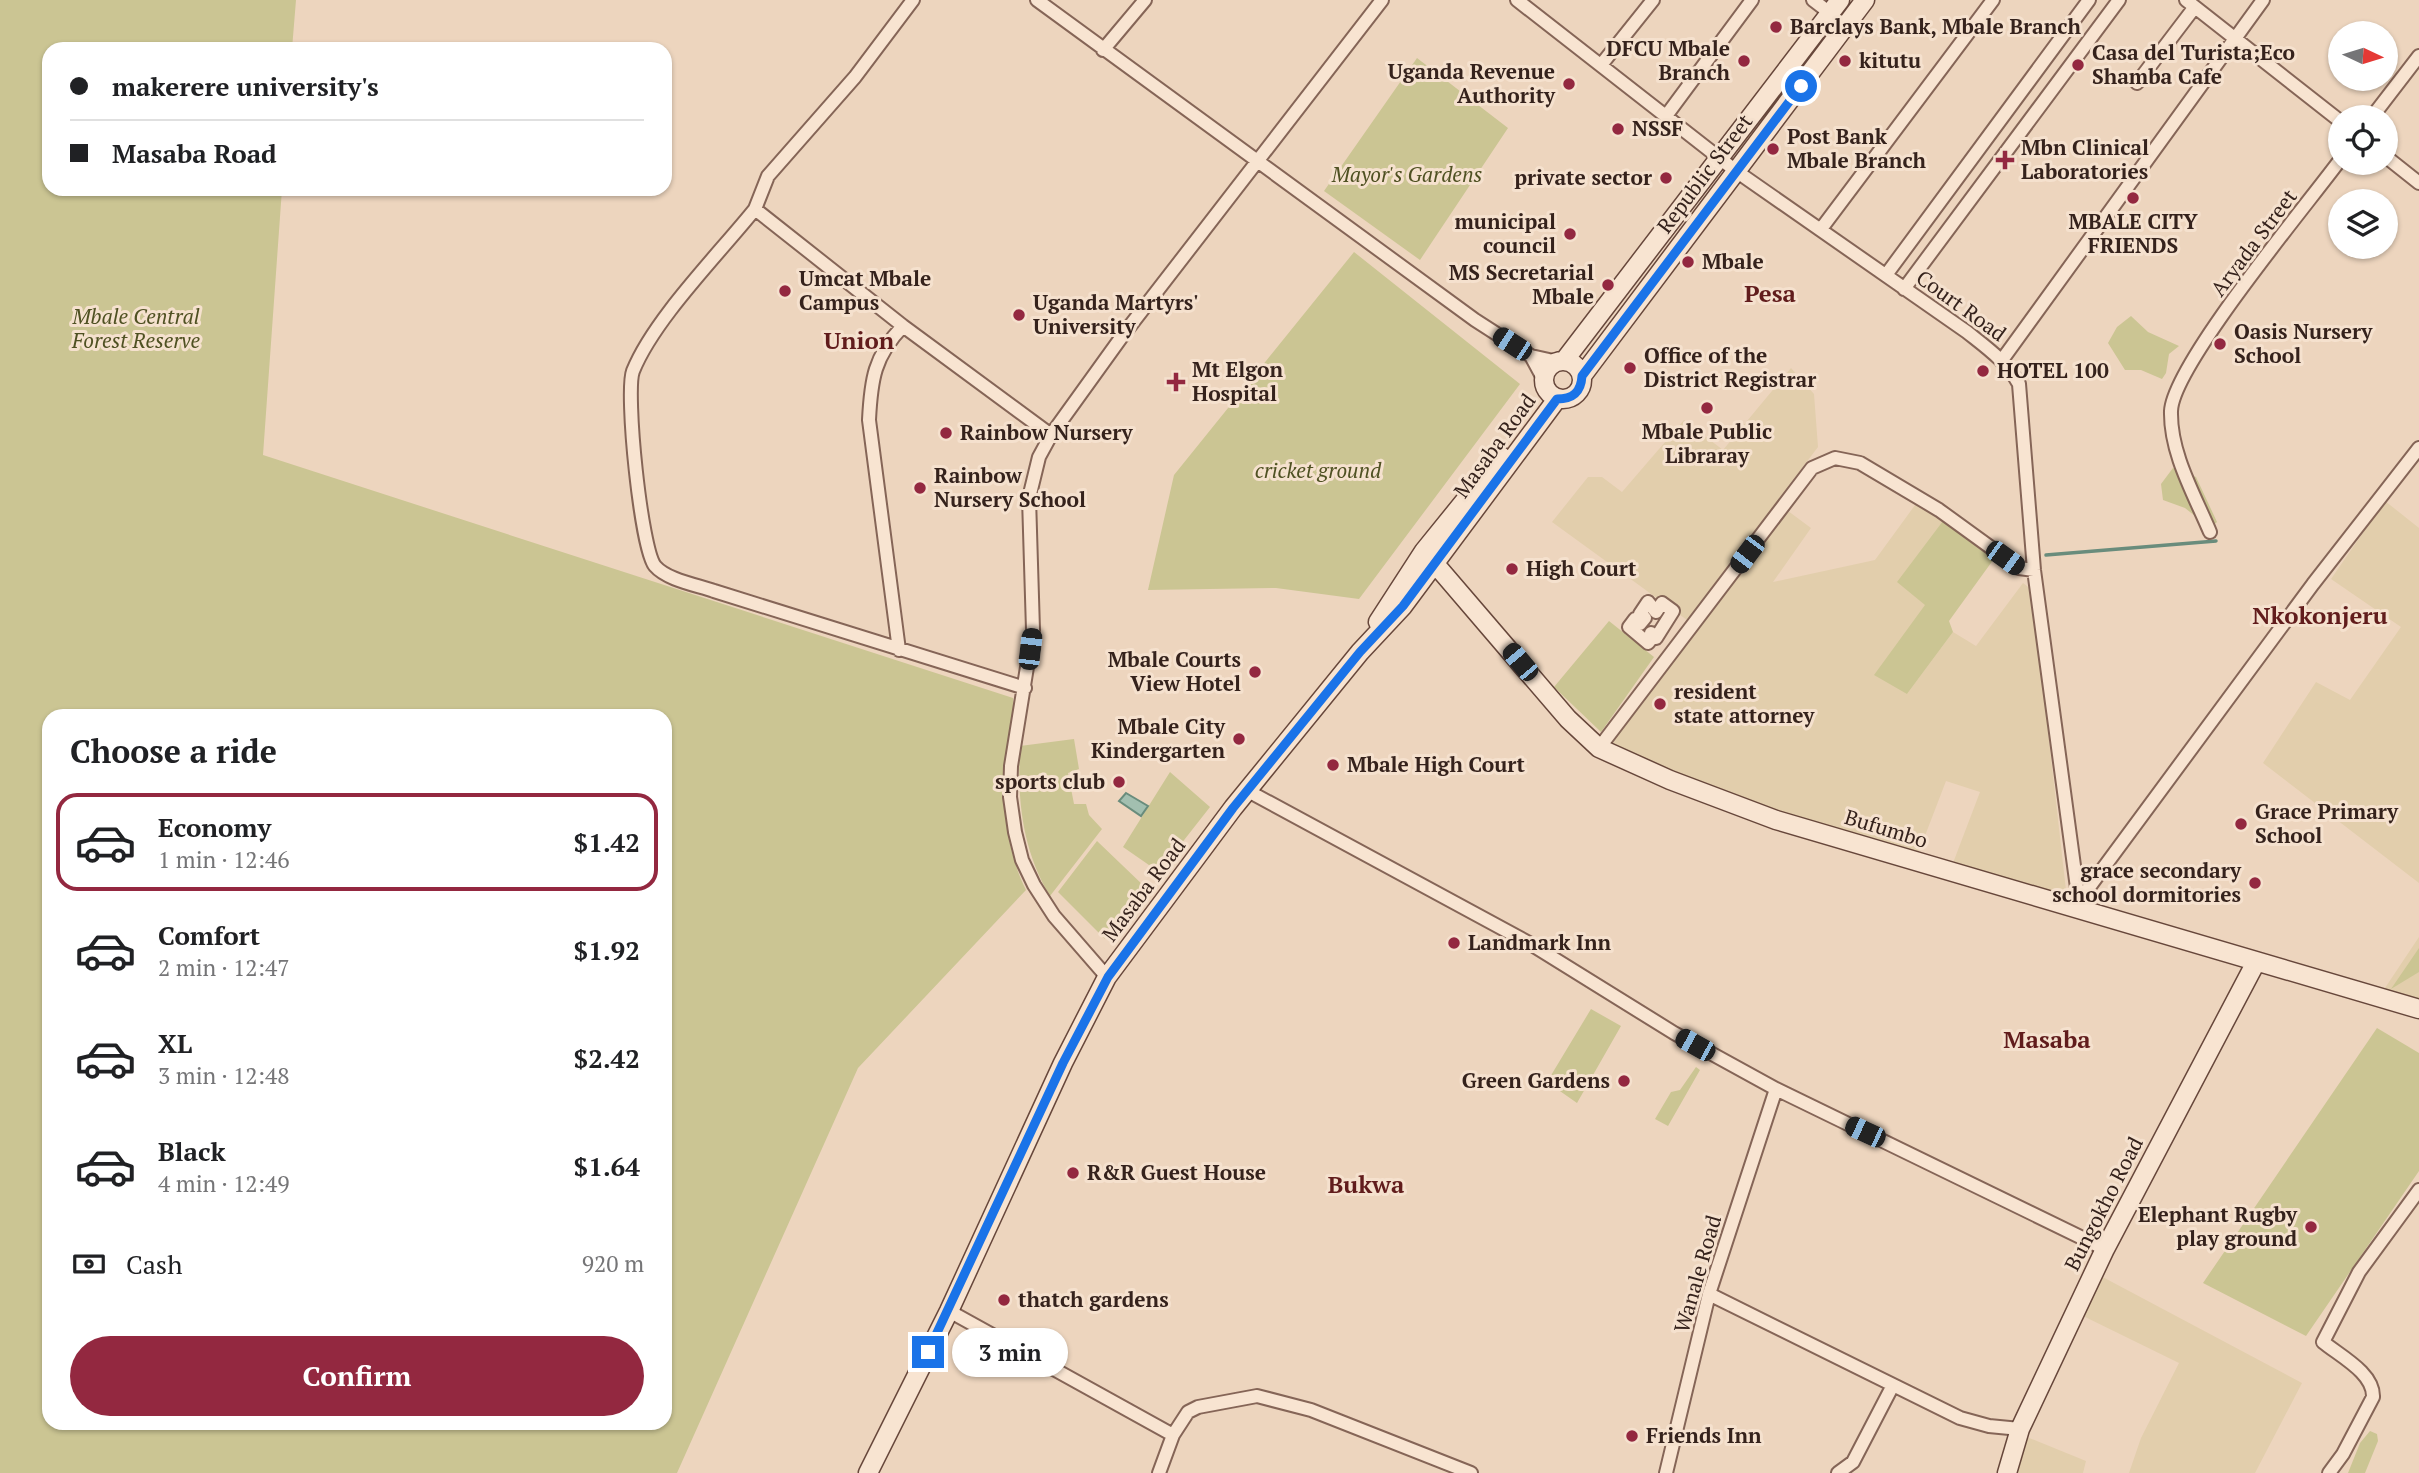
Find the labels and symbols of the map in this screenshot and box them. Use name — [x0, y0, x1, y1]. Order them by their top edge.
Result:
place label: Barclays Bank, Mbale Branch — [1790, 12, 2081, 40]
marker: Barclays Bank, Mbale Branch — [1768, 19, 1784, 35]
north arrow — [2328, 21, 2398, 91]
place label: DFCU Mbale Branch — [1606, 34, 1731, 86]
place label: Casa del Turista;Eco Shamba Cafe — [2092, 38, 2295, 90]
place label: kitutu — [1859, 46, 1921, 74]
marker: DFCU Mbale Branch — [1736, 53, 1752, 69]
marker: kitutu — [1837, 53, 1853, 69]
place label: Uganda Revenue Authority — [1388, 57, 1556, 109]
marker: Casa del Turista;Eco Shamba Cafe — [2070, 57, 2086, 73]
route start — [1785, 70, 1817, 102]
marker: Uganda Revenue Authority — [1561, 76, 1577, 92]
street label: Republic Street — [1650, 108, 1758, 239]
place label: NSSF — [1632, 114, 1683, 142]
marker: NSSF — [1610, 121, 1626, 137]
place label: Post Bank Mbale Branch — [1787, 122, 1927, 174]
place label: Mbn Clinical Laboratories — [2021, 133, 2149, 185]
marker: Post Bank Mbale Branch — [1765, 141, 1781, 157]
marker: Mbn Clinical Laboratories — [1995, 150, 2015, 170]
park label: Mayor's Gardens — [1331, 160, 1483, 188]
place label: private sector — [1514, 163, 1652, 191]
marker: private sector — [1658, 170, 1674, 186]
street label: Aryada Street — [2204, 183, 2303, 302]
marker: MBALE CITY FRIENDS — [2125, 190, 2141, 206]
place label: municipal council — [1454, 207, 1556, 259]
place label: MBALE CITY FRIENDS — [2068, 207, 2198, 259]
marker: municipal council — [1562, 226, 1578, 242]
place label: Mbale — [1702, 247, 1764, 275]
marker: Mbale — [1680, 254, 1696, 270]
place label: MS Secretarial Mbale — [1449, 258, 1594, 310]
street label: Court Road — [1911, 263, 2012, 347]
place label: Umcat Mbale Campus — [799, 264, 931, 316]
marker: MS Secretarial Mbale — [1600, 277, 1616, 293]
district label: Pesa — [1744, 277, 1797, 309]
marker: Umcat Mbale Campus — [777, 283, 793, 299]
place label: Uganda Martyrs' University — [1033, 288, 1198, 340]
park label: Mbale Central Forest Reserve — [71, 302, 200, 354]
marker: Uganda Martyrs' University — [1011, 307, 1027, 323]
place label: Oasis Nursery School — [2234, 317, 2373, 369]
district label: Union — [824, 324, 895, 356]
car — [1489, 324, 1536, 364]
marker: Oasis Nursery School — [2212, 336, 2228, 352]
place label: Office of the District Registrar — [1644, 341, 1816, 393]
place label: Mt Elgon Hospital — [1192, 355, 1284, 407]
place label: HOTEL 100 — [1997, 356, 2109, 384]
marker: Office of the District Registrar — [1622, 360, 1638, 376]
marker: HOTEL 100 — [1975, 363, 1991, 379]
marker: Mt Elgon Hospital — [1166, 372, 1186, 392]
street label: Masaba Road — [1447, 387, 1542, 503]
marker: Mbale Public Libraray — [1699, 400, 1715, 416]
place label: Mbale Public Libraray — [1642, 417, 1772, 469]
place label: Rainbow Nursery — [960, 418, 1134, 446]
marker: Rainbow Nursery — [938, 425, 954, 441]
park label: cricket ground — [1255, 456, 1382, 484]
place label: Rainbow Nursery School — [934, 461, 1086, 513]
marker: Rainbow Nursery School — [912, 480, 928, 496]
car — [1726, 531, 1769, 577]
car — [1982, 537, 2029, 579]
place label: High Court — [1526, 554, 1637, 582]
marker: High Court — [1504, 561, 1520, 577]
district label: Nkokonjeru — [2252, 599, 2388, 631]
car — [1018, 627, 1043, 671]
car — [1499, 639, 1542, 685]
place label: Mbale Courts View Hotel — [1108, 645, 1241, 697]
marker: Mbale Courts View Hotel — [1247, 664, 1263, 680]
place label: resident state attorney — [1674, 677, 1815, 729]
marker: resident state attorney — [1652, 696, 1668, 712]
place label: Mbale City Kindergarten — [1091, 712, 1226, 764]
marker: Mbale City Kindergarten — [1231, 731, 1247, 747]
place label: Mbale High Court — [1347, 750, 1525, 778]
marker: Mbale High Court — [1325, 757, 1341, 773]
place label: sports club — [995, 767, 1105, 795]
marker: sports club — [1111, 774, 1127, 790]
place label: Grace Primary School — [2255, 797, 2399, 849]
street label: Bufumbo — [1841, 802, 1931, 854]
marker: Grace Primary School — [2233, 816, 2249, 832]
street label: Masaba Road — [1095, 832, 1191, 947]
place label: grace secondary school dormitories — [2052, 856, 2242, 908]
marker: grace secondary school dormitories — [2247, 875, 2263, 891]
place label: Landmark Inn — [1468, 928, 1611, 956]
marker: Landmark Inn — [1446, 935, 1462, 951]
district label: Masaba — [2003, 1023, 2091, 1055]
car — [1672, 1026, 1719, 1064]
place label: Green Gardens — [1462, 1066, 1610, 1094]
marker: Green Gardens — [1616, 1073, 1632, 1089]
car — [1842, 1114, 1889, 1150]
street label: Bungokho Road — [2057, 1131, 2149, 1275]
place label: R&R Guest House — [1087, 1158, 1266, 1186]
marker: R&R Guest House — [1065, 1165, 1081, 1181]
district label: Bukwa — [1328, 1168, 1405, 1200]
place label: Elephant Rugby play ground — [2138, 1200, 2298, 1252]
street label: Wanale Road — [1667, 1211, 1727, 1336]
marker: Elephant Rugby play ground — [2303, 1219, 2319, 1235]
place label: thatch gardens — [1018, 1285, 1169, 1313]
marker: thatch gardens — [996, 1292, 1012, 1308]
callout: 3 min — [953, 1328, 1068, 1376]
route end — [912, 1336, 944, 1368]
place label: Friends Inn — [1646, 1421, 1762, 1449]
marker: Friends Inn — [1624, 1428, 1640, 1444]

